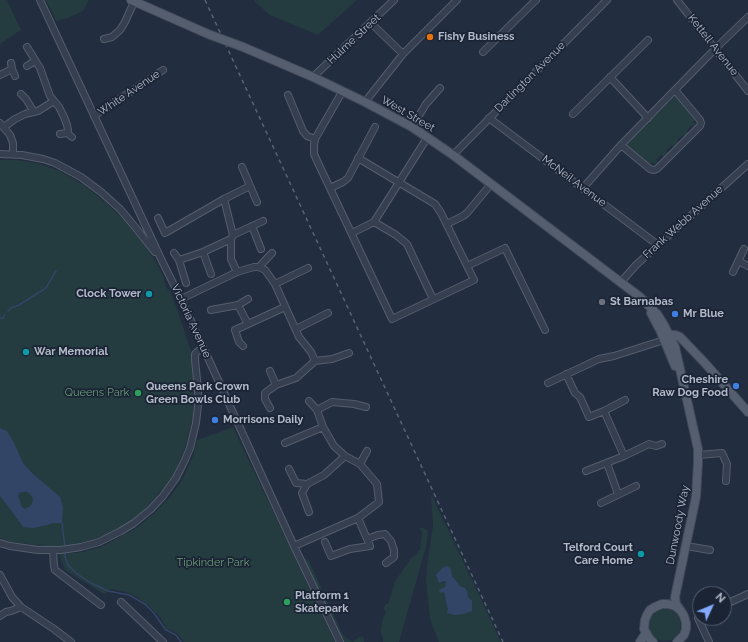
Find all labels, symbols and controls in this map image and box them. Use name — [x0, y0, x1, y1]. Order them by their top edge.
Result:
street label: Hulme Street — [325, 11, 383, 67]
street label: Kettell Avenue — [685, 12, 741, 78]
place label: Fishy Business — [438, 30, 514, 44]
marker: Fishy Business — [425, 32, 435, 42]
street label: Darlington Avenue — [492, 39, 568, 115]
street label: White Avenue — [96, 67, 162, 119]
street label: West Street — [379, 93, 437, 135]
street label: McNeil Avenue — [539, 152, 609, 210]
street label: Frank Webb Avenue — [640, 183, 726, 261]
street label: Victoria Avenue — [168, 282, 214, 360]
place label: Clock Tower — [76, 287, 141, 301]
marker: Clock Tower — [144, 289, 154, 299]
place label: St Barnabas — [610, 295, 673, 309]
marker: St Barnabas — [597, 297, 607, 307]
place label: Mr Blue — [683, 307, 724, 321]
marker: Mr Blue — [670, 309, 680, 319]
place label: War Memorial — [34, 345, 108, 359]
marker: War Memorial — [21, 347, 31, 357]
place label: Cheshire Raw Dog Food — [652, 373, 728, 399]
place label: Queens Park Crown Green Bowls Club — [146, 380, 249, 406]
marker: Cheshire Raw Dog Food — [731, 381, 741, 391]
park label: Queens Park — [65, 386, 129, 400]
marker: Queens Park Crown Green Bowls Club — [133, 388, 143, 398]
place label: Morrisons Daily — [223, 413, 303, 427]
marker: Morrisons Daily — [210, 415, 220, 425]
street label: Dunwoody Way — [664, 484, 692, 566]
place label: Telford Court Care Home — [563, 541, 633, 567]
marker: Telford Court Care Home — [636, 549, 646, 559]
park label: Tipkinder Park — [177, 556, 249, 570]
north arrow — [692, 586, 732, 626]
place label: Platform 1 Skatepark — [295, 589, 349, 615]
text: N — [713, 590, 728, 606]
marker: Platform 1 Skatepark — [282, 597, 292, 607]

